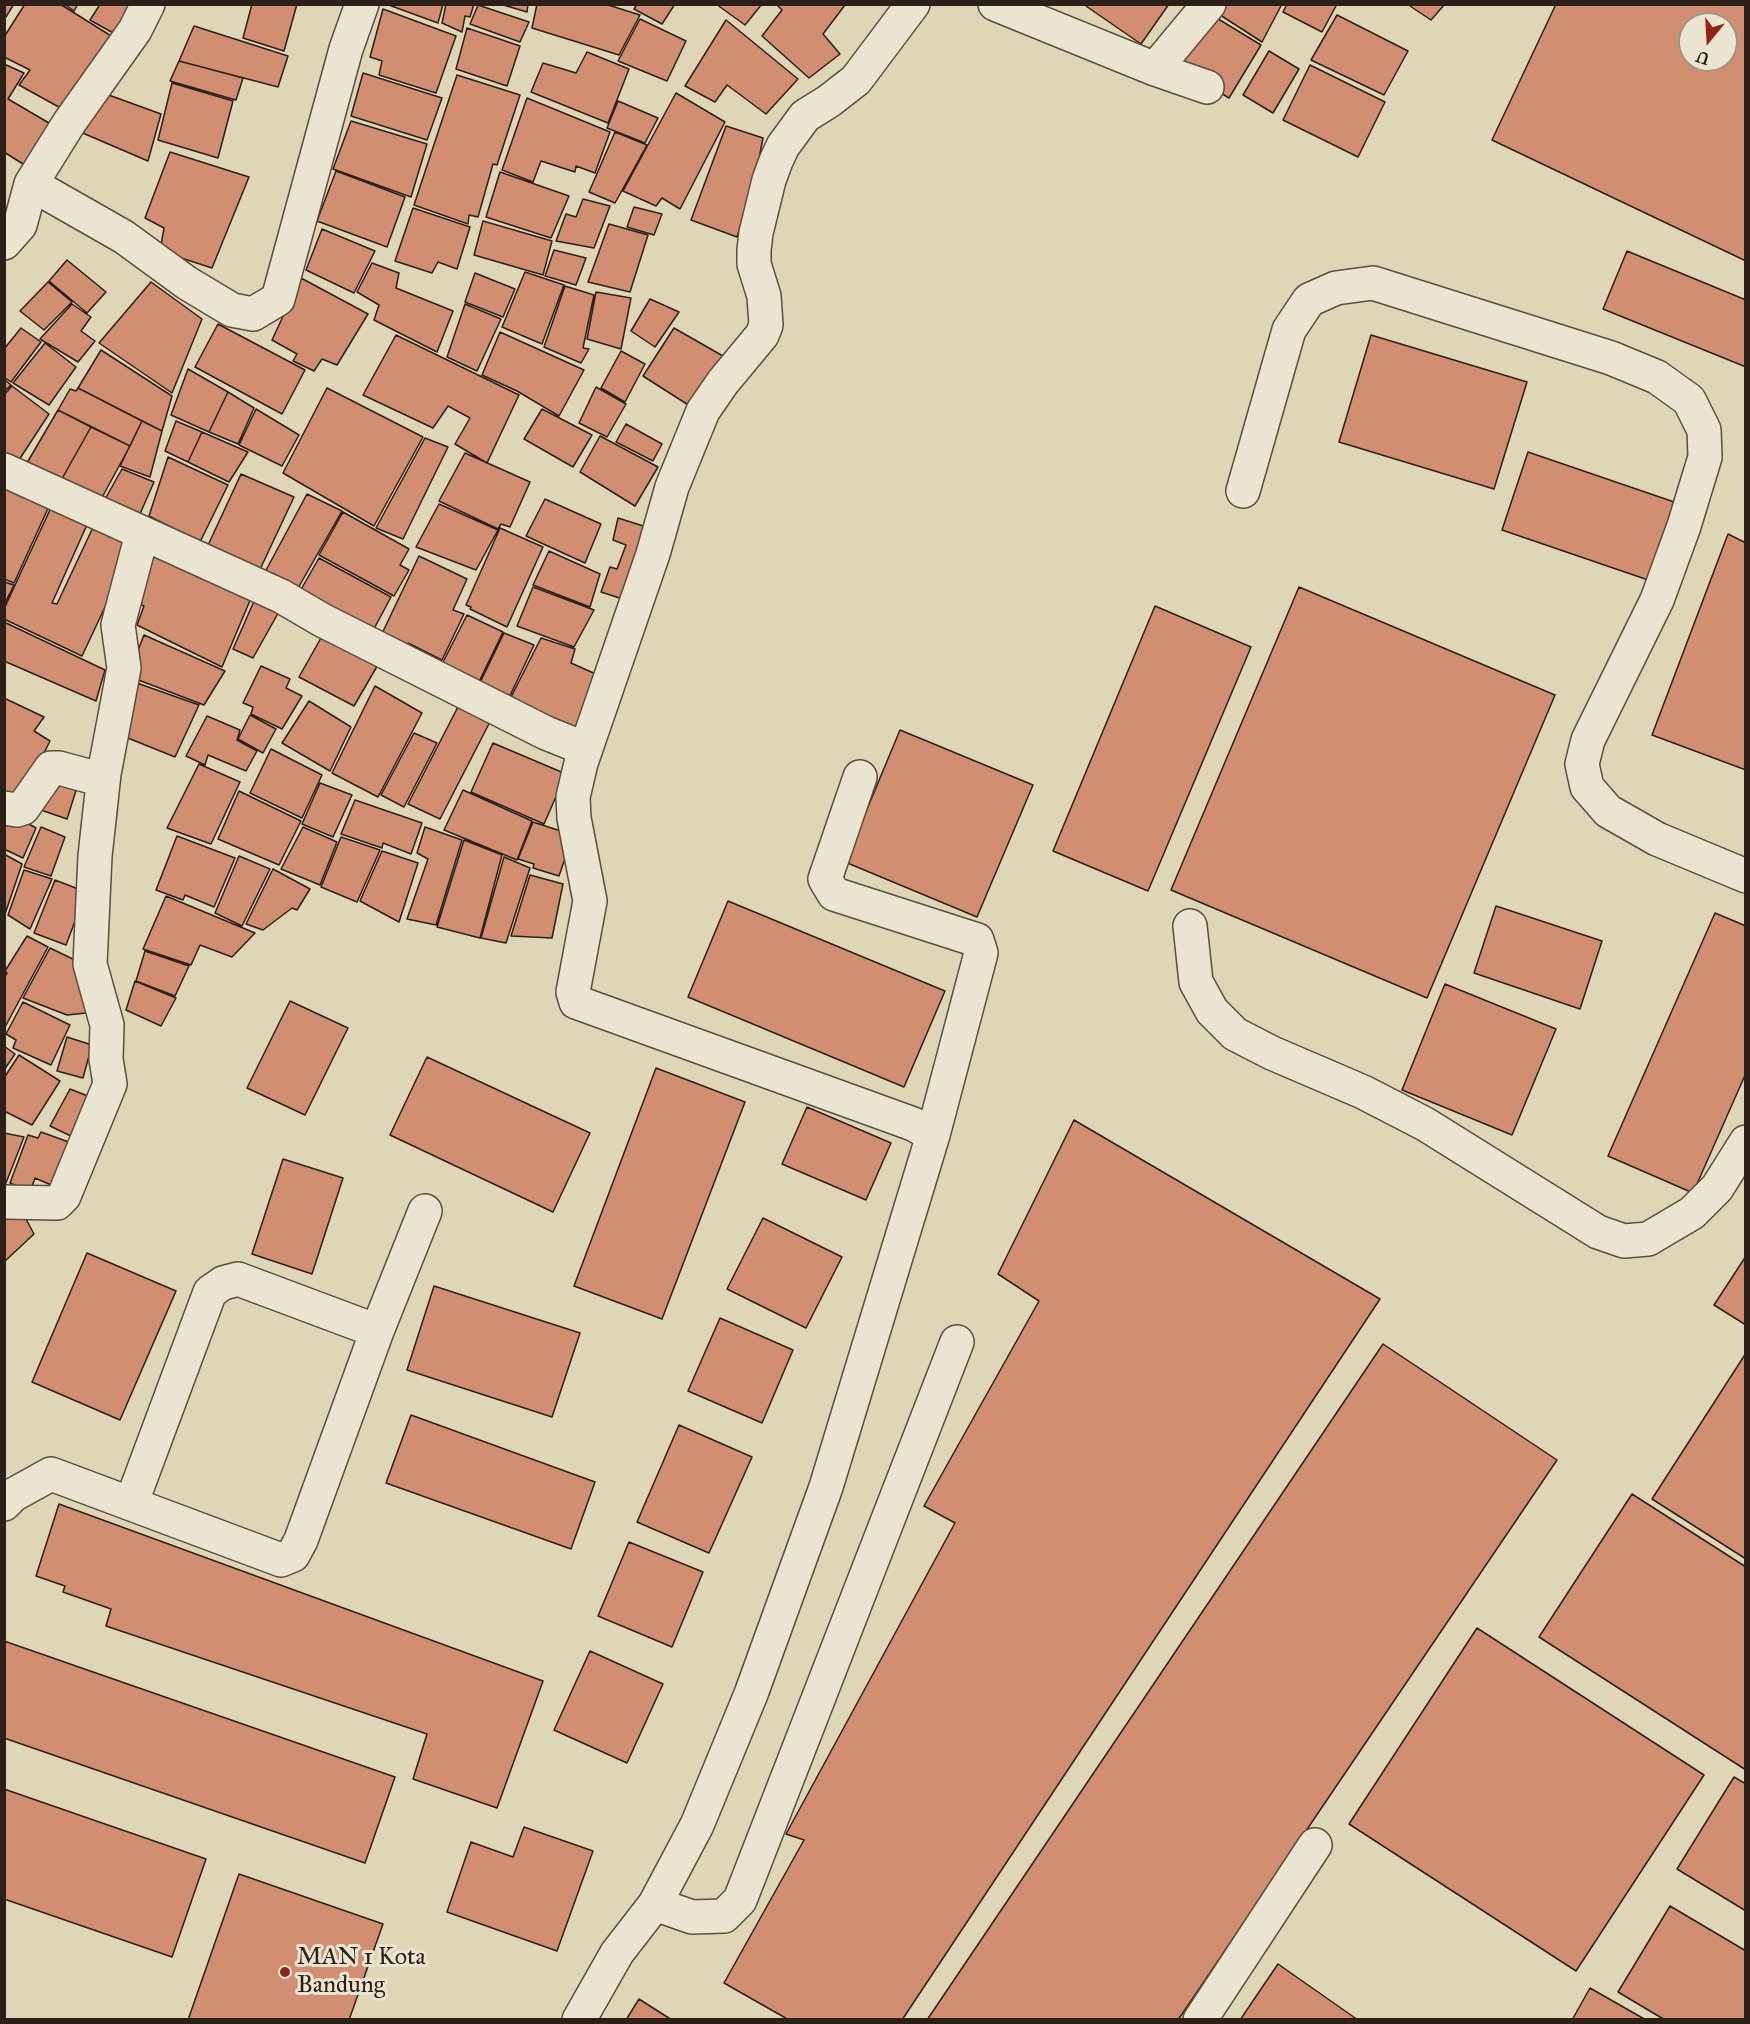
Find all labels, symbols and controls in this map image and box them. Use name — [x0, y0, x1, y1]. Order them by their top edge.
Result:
north arrow — [1678, 12, 1738, 72]
text: U — [1694, 47, 1712, 69]
place label: MAN 1 Kota Bandung — [297, 1944, 426, 2000]
marker: MAN 1 Kota Bandung — [278, 1965, 292, 1979]

